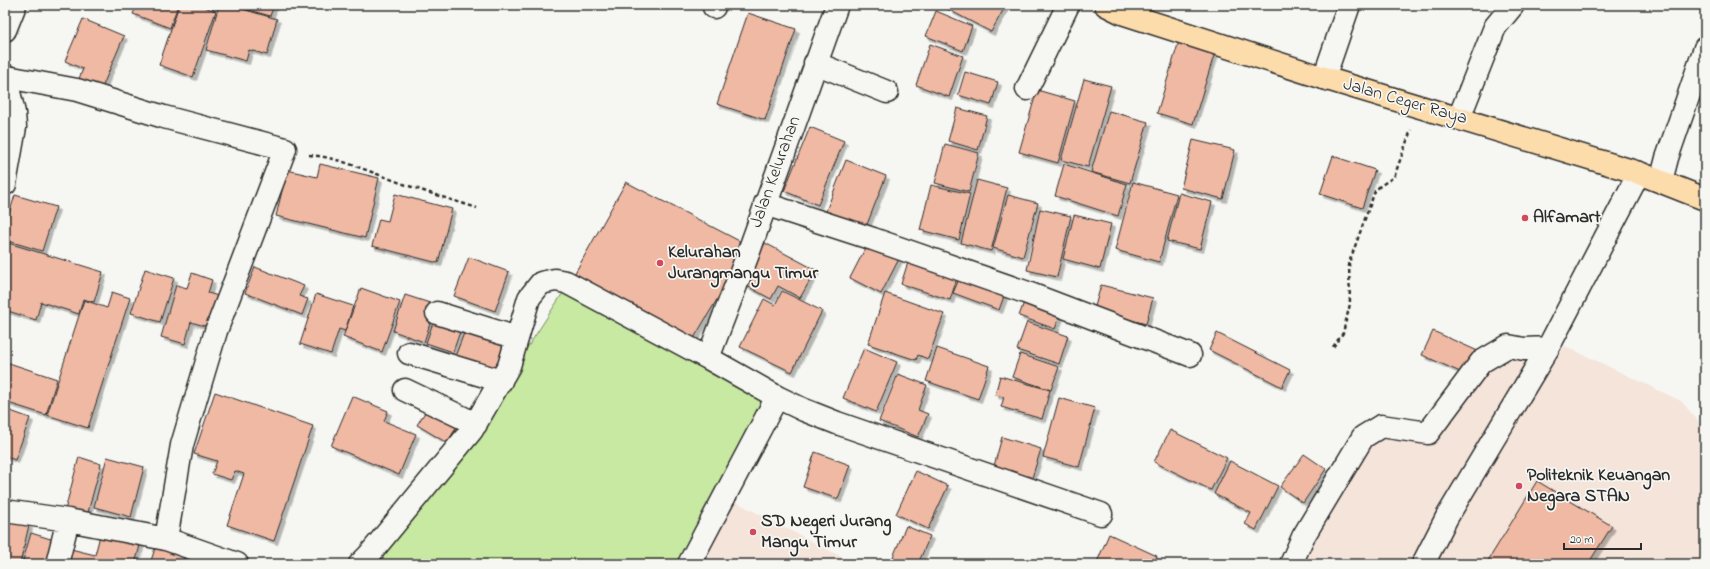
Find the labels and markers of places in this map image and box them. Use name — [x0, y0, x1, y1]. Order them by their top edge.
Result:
place label: Alfamart — [1533, 205, 1601, 231]
marker: Alfamart — [1520, 213, 1530, 223]
place label: Kelurahan Jurangmangu Timur — [668, 240, 818, 288]
marker: Kelurahan Jurangmangu Timur — [655, 258, 665, 268]
place label: Politeknik Keuangan Negara STAN — [1527, 463, 1670, 511]
marker: Politeknik Keuangan Negara STAN — [1514, 481, 1524, 491]
place label: SD Negeri Jurang Mangu Timur — [761, 509, 891, 557]
marker: SD Negeri Jurang Mangu Timur — [748, 527, 758, 537]

